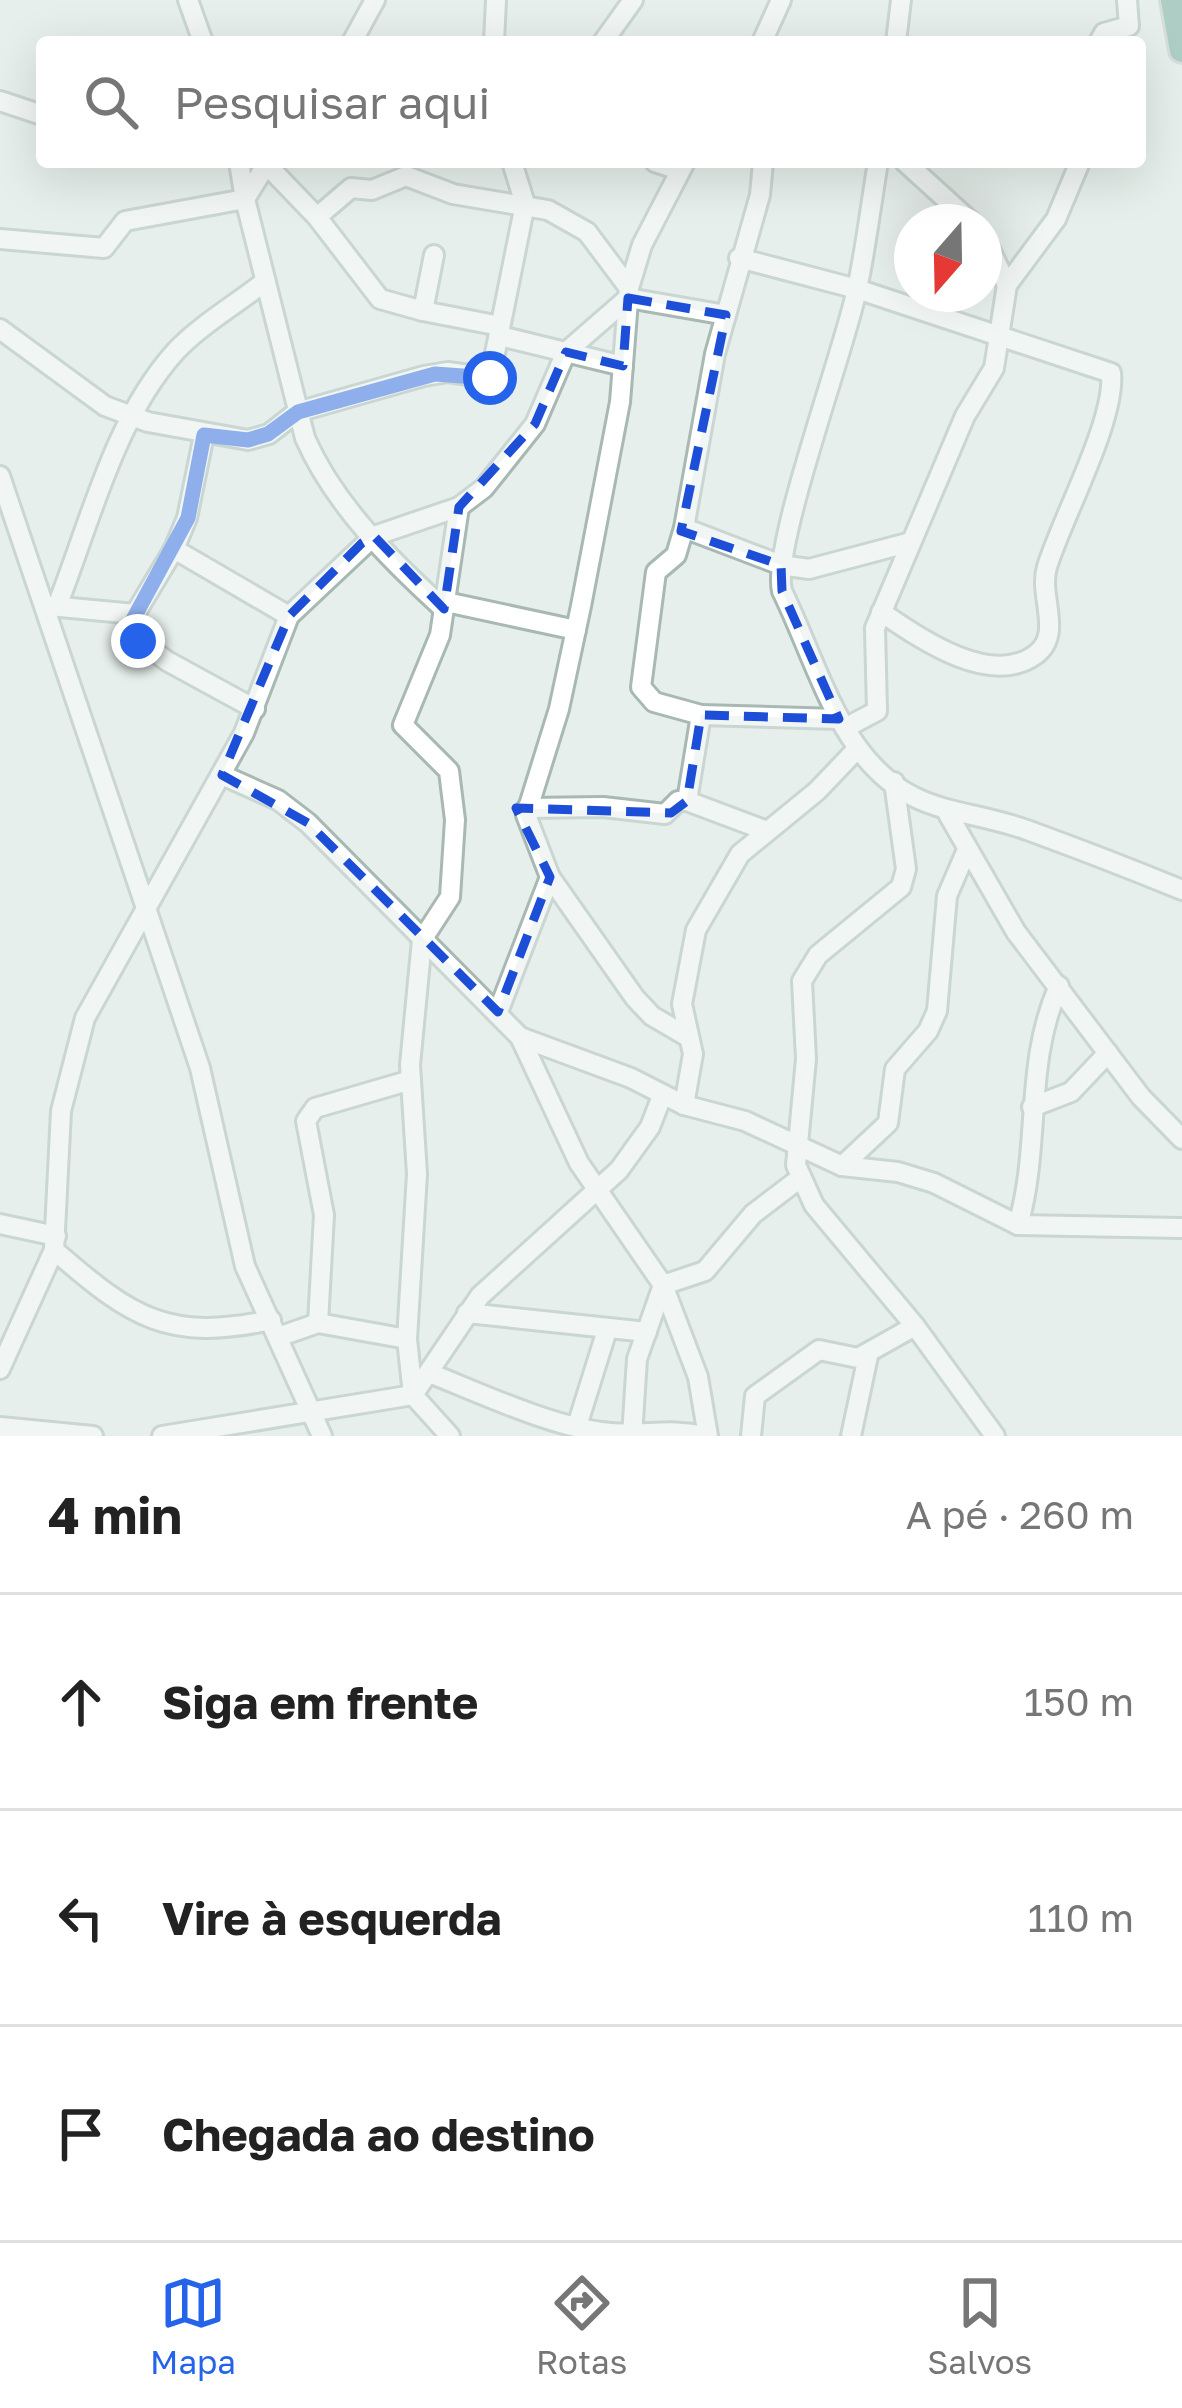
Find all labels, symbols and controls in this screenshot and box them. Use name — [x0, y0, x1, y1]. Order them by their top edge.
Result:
search box — [36, 36, 1146, 168]
icon: search — [78, 69, 144, 135]
text: Pesquisar aqui — [174, 75, 490, 129]
north arrow — [894, 204, 1002, 312]
route start — [463, 351, 517, 405]
route end — [111, 614, 165, 668]
text: 4 min — [48, 1484, 182, 1545]
text: A pé · 260 m — [906, 1491, 1134, 1538]
icon: ahead — [48, 1669, 114, 1735]
text: Siga em frente — [162, 1675, 478, 1729]
text: 150 m — [1024, 1678, 1134, 1725]
icon: left — [48, 1885, 114, 1951]
text: Vire à esquerda — [162, 1891, 502, 1945]
text: 110 m — [1028, 1894, 1134, 1941]
icon: arrive — [48, 2101, 114, 2167]
text: Chegada ao destino — [162, 2107, 595, 2161]
tab: Mapa — [150, 2270, 236, 2381]
tab: Rotas — [536, 2270, 627, 2381]
tab: Salvos — [927, 2270, 1032, 2381]

